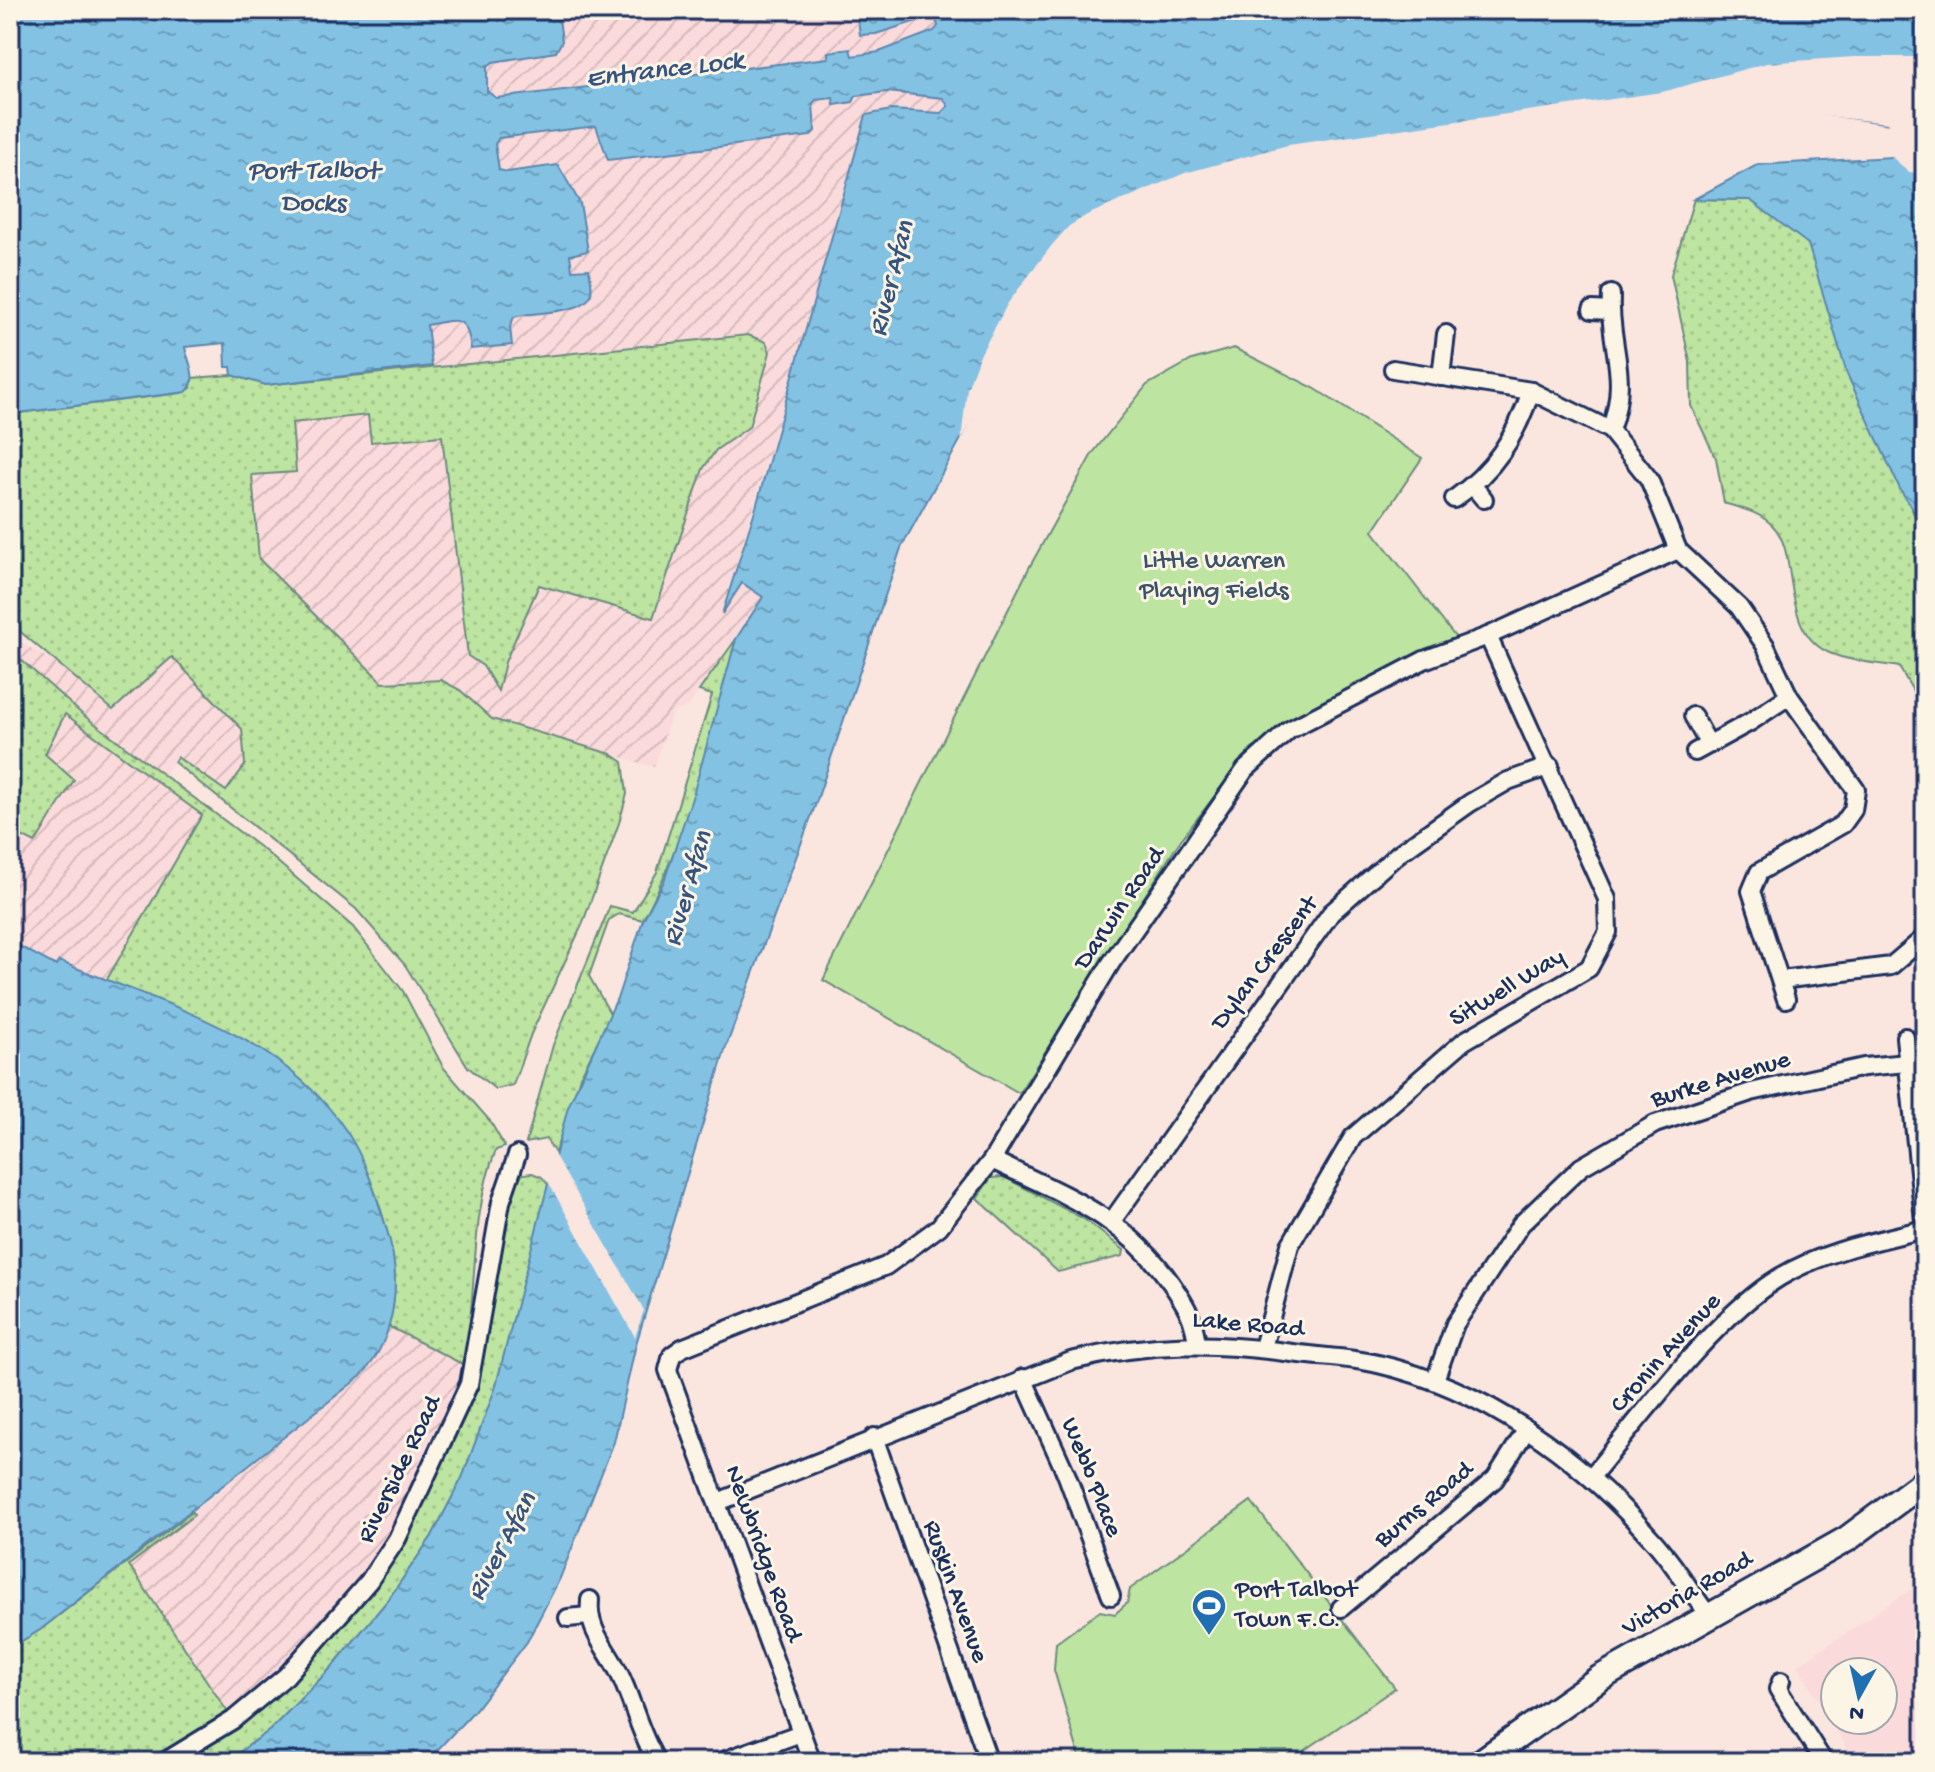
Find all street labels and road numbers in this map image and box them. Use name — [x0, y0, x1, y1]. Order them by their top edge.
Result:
street label: Darwin Road — [1067, 840, 1174, 978]
street label: Dylan Crescent — [1204, 889, 1328, 1039]
street label: Sitwell Way — [1445, 942, 1571, 1035]
street label: Burke Avenue — [1647, 1045, 1795, 1117]
street label: Cronin Avenue — [1605, 1287, 1730, 1421]
street label: Lake Road — [1191, 1306, 1307, 1346]
street label: Riverside Road — [352, 1390, 451, 1549]
street label: Webb Place — [1052, 1414, 1128, 1543]
street label: Burns Road — [1368, 1455, 1482, 1557]
street label: Newbridge Road — [716, 1462, 809, 1648]
street label: Ruskin Avenue — [914, 1517, 994, 1668]
street label: Victoria Road — [1616, 1544, 1760, 1645]

